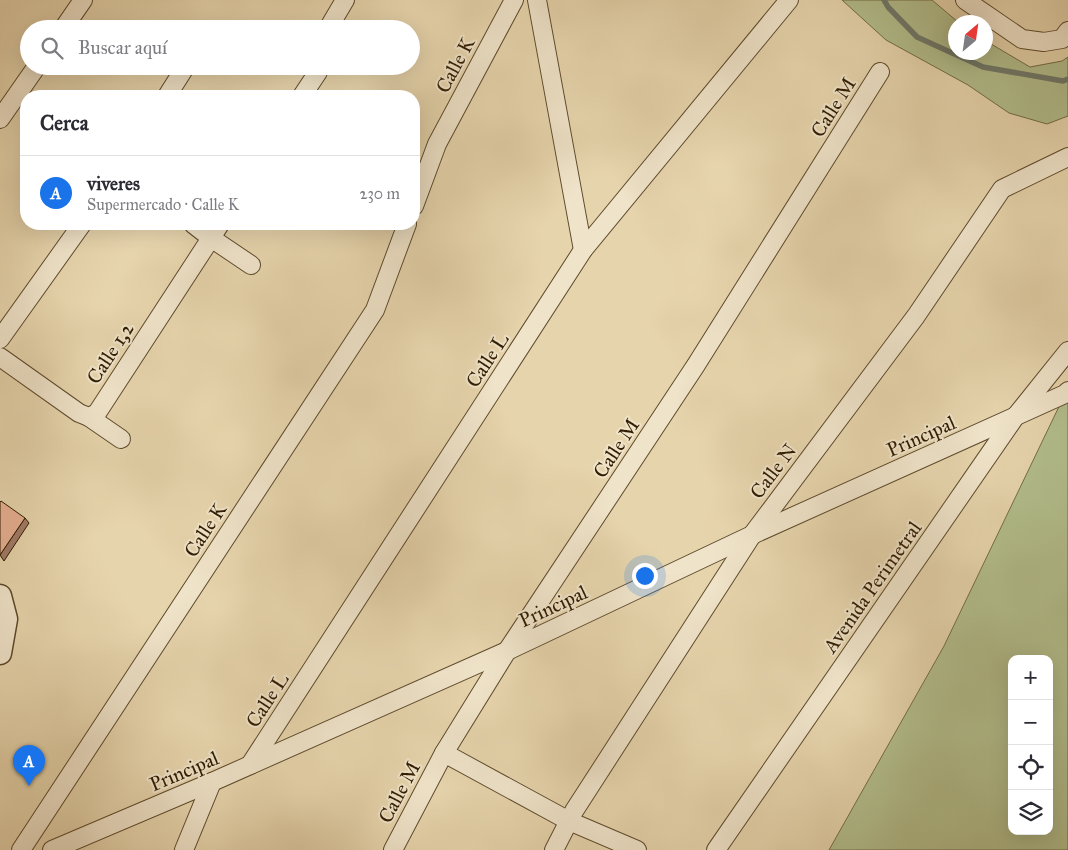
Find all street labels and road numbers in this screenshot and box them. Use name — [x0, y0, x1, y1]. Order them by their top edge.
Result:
street label: Calle K — [430, 32, 480, 97]
street label: Calle M — [805, 73, 861, 141]
street label: Calle 1,2 — [81, 318, 139, 388]
street label: Calle L — [461, 328, 514, 392]
street label: Principal — [883, 410, 960, 462]
street label: Calle M — [588, 414, 644, 482]
street label: Calle N — [745, 439, 801, 503]
street label: Calle K — [179, 498, 232, 562]
street label: Avenida Perimetral — [817, 516, 927, 658]
street label: Principal — [515, 579, 592, 632]
street label: Calle L — [241, 668, 294, 732]
street label: Principal — [146, 745, 223, 796]
street label: Calle M — [373, 757, 425, 827]

